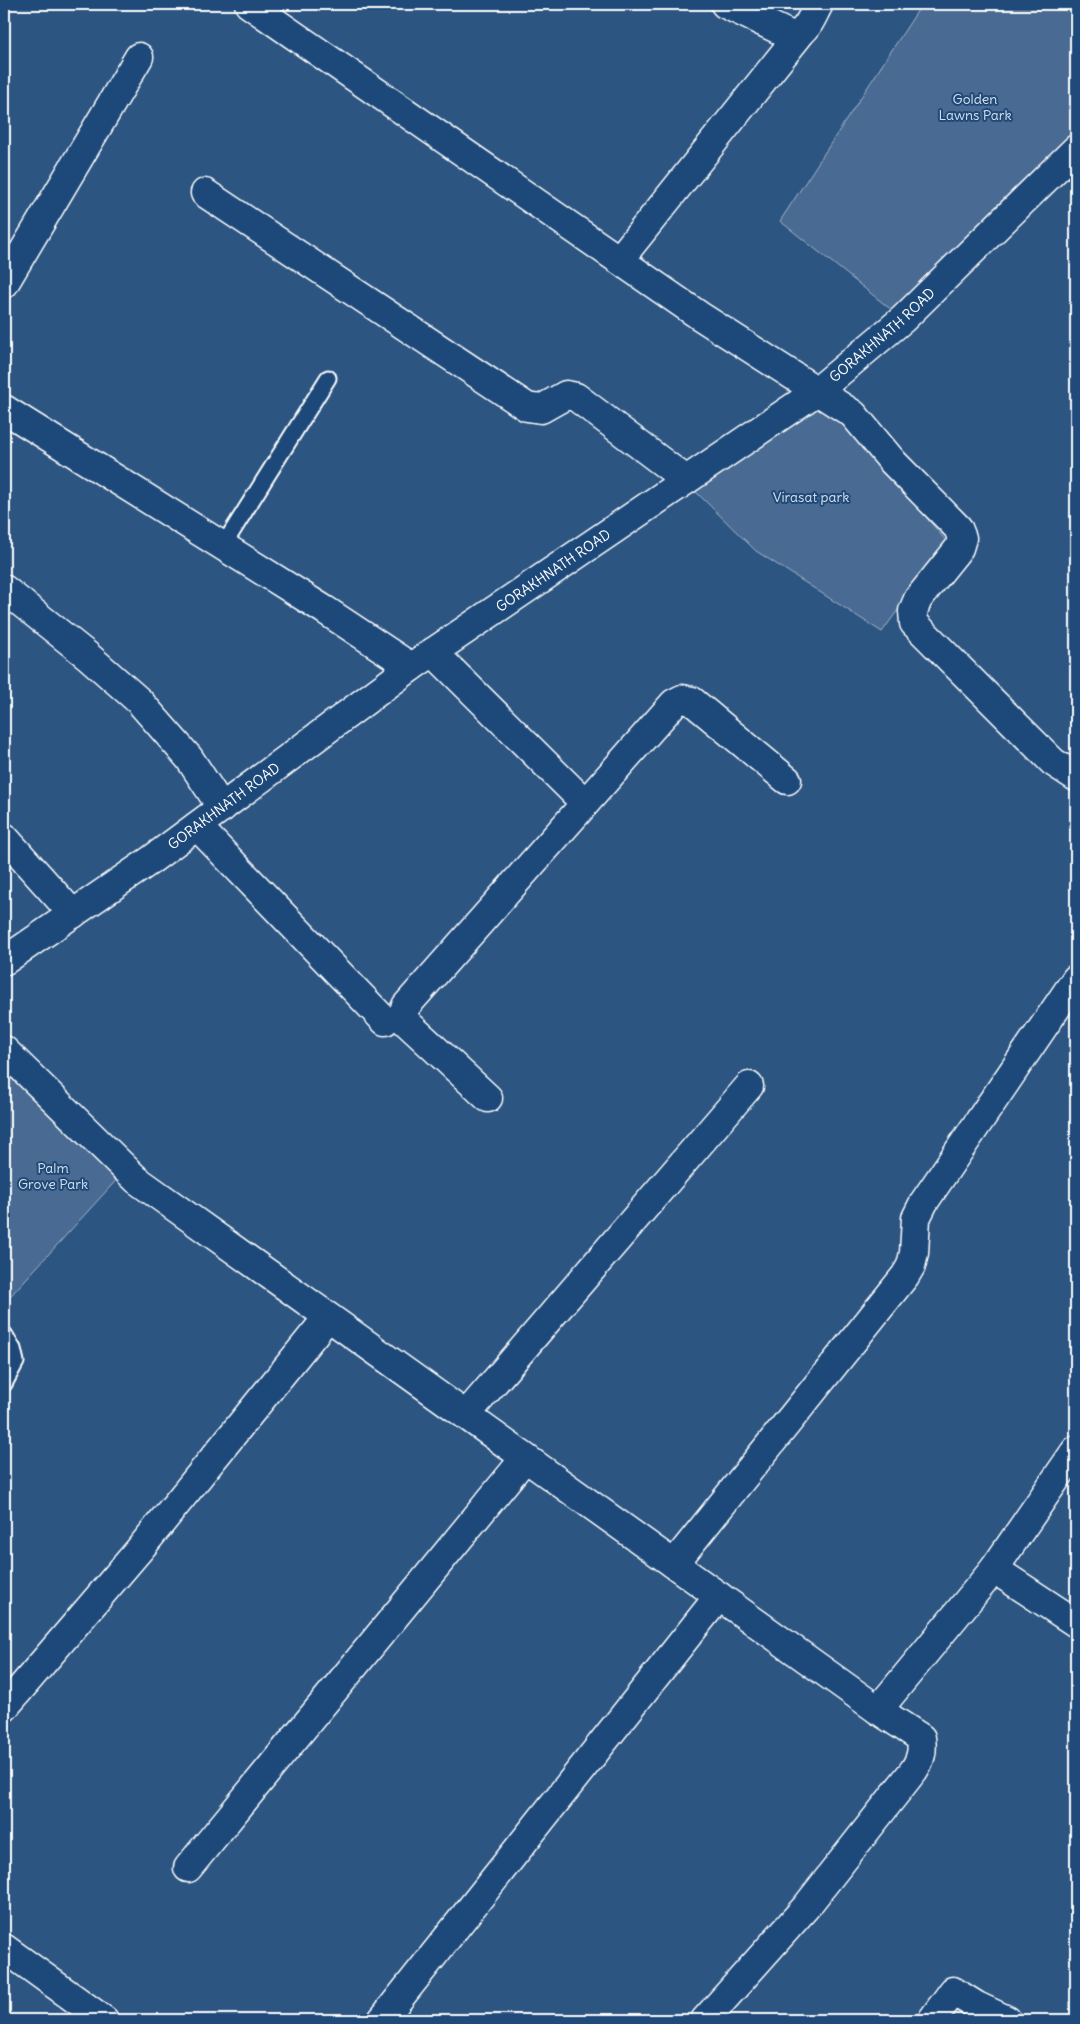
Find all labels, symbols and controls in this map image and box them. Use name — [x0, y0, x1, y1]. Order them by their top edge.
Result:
park label: Golden Lawns Park — [938, 90, 1012, 124]
street label: GORAKHNATH ROAD — [825, 284, 939, 386]
park label: Virasat park — [773, 488, 849, 506]
street label: GORAKHNATH ROAD — [492, 525, 614, 616]
street label: GORAKHNATH ROAD — [164, 759, 283, 853]
park label: Palm Grove Park — [18, 1159, 88, 1193]

